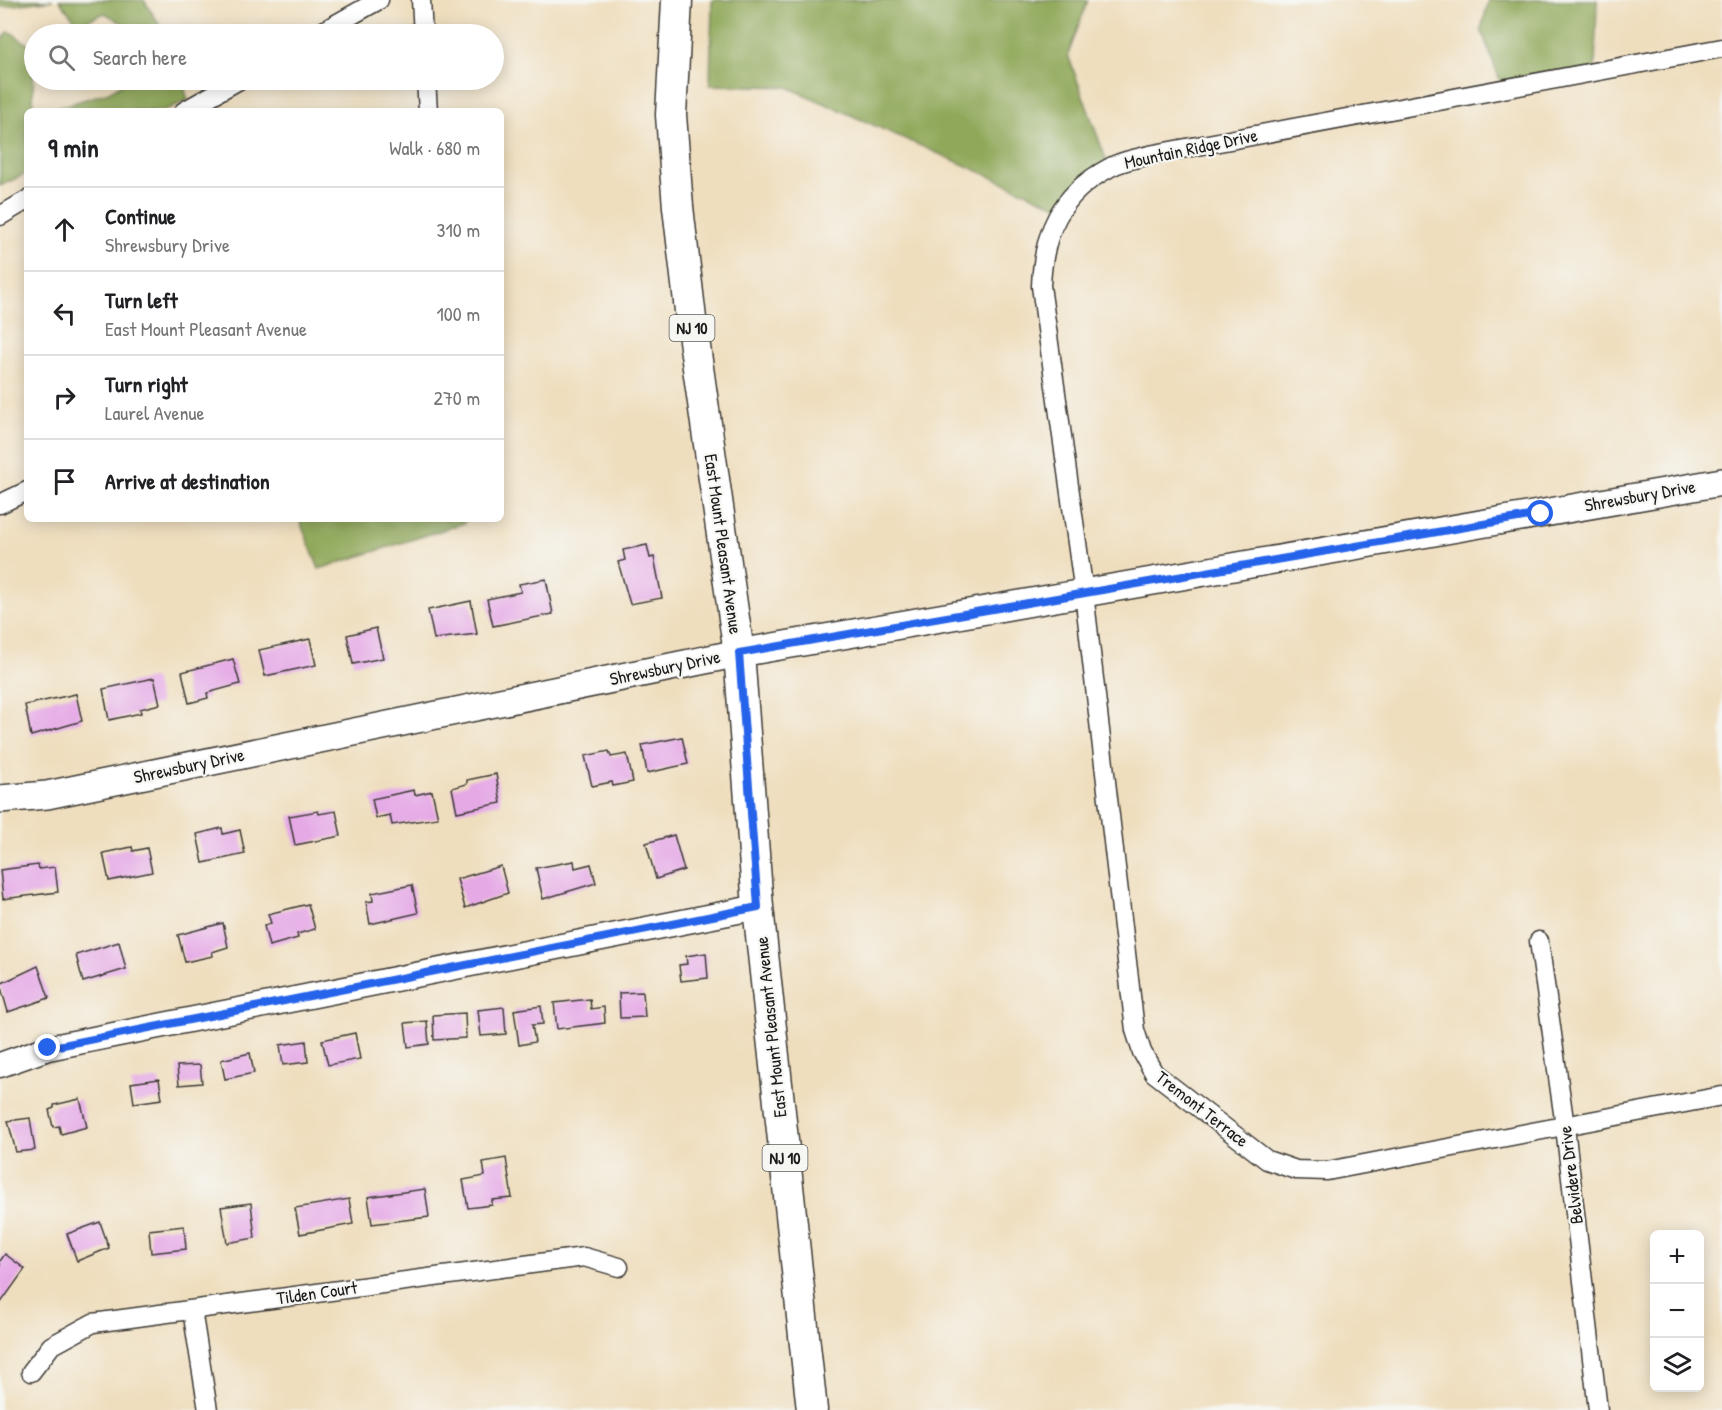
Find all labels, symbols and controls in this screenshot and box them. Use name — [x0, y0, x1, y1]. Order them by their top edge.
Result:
search box — [24, 24, 504, 90]
icon: search — [45, 41, 78, 74]
text: Search here — [93, 42, 187, 72]
street label: Mountain Ridge Drive — [1122, 122, 1260, 175]
text: 9 min — [48, 130, 99, 165]
text: Walk · 680 m — [389, 134, 480, 161]
text: Continue — [105, 201, 176, 231]
icon: ahead — [48, 213, 81, 246]
text: 310 m — [437, 216, 480, 243]
text: Shrewsbury Drive — [105, 231, 230, 258]
text: Turn left — [105, 285, 178, 315]
icon: left — [48, 297, 81, 330]
text: 100 m — [437, 300, 480, 327]
text: East Mount Pleasant Avenue — [105, 315, 307, 342]
road number: NJ 10 — [670, 315, 714, 341]
text: Turn right — [105, 369, 188, 399]
icon: right — [48, 381, 81, 414]
text: 270 m — [434, 384, 480, 411]
text: Laurel Avenue — [105, 399, 205, 426]
street label: East Mount Pleasant Avenue — [698, 452, 749, 636]
icon: arrive — [48, 465, 81, 498]
text: Arrive at destination — [105, 466, 270, 496]
street label: Shrewsbury Drive — [1582, 473, 1697, 518]
route start — [1527, 500, 1553, 526]
street label: Shrewsbury Drive — [607, 644, 722, 691]
street label: Shrewsbury Drive — [131, 742, 246, 789]
street label: East Mount Pleasant Avenue — [749, 935, 792, 1119]
route end — [34, 1034, 60, 1060]
street label: Tremont Terrace — [1151, 1065, 1254, 1153]
street label: Belvidere Drive — [1552, 1125, 1589, 1226]
road number: NJ 10 — [762, 1145, 808, 1171]
map controls — [1650, 1230, 1704, 1392]
button: + — [1650, 1230, 1704, 1284]
street label: Tilden Court — [275, 1274, 360, 1311]
button: − — [1650, 1284, 1704, 1338]
button: layers — [1650, 1338, 1704, 1392]

